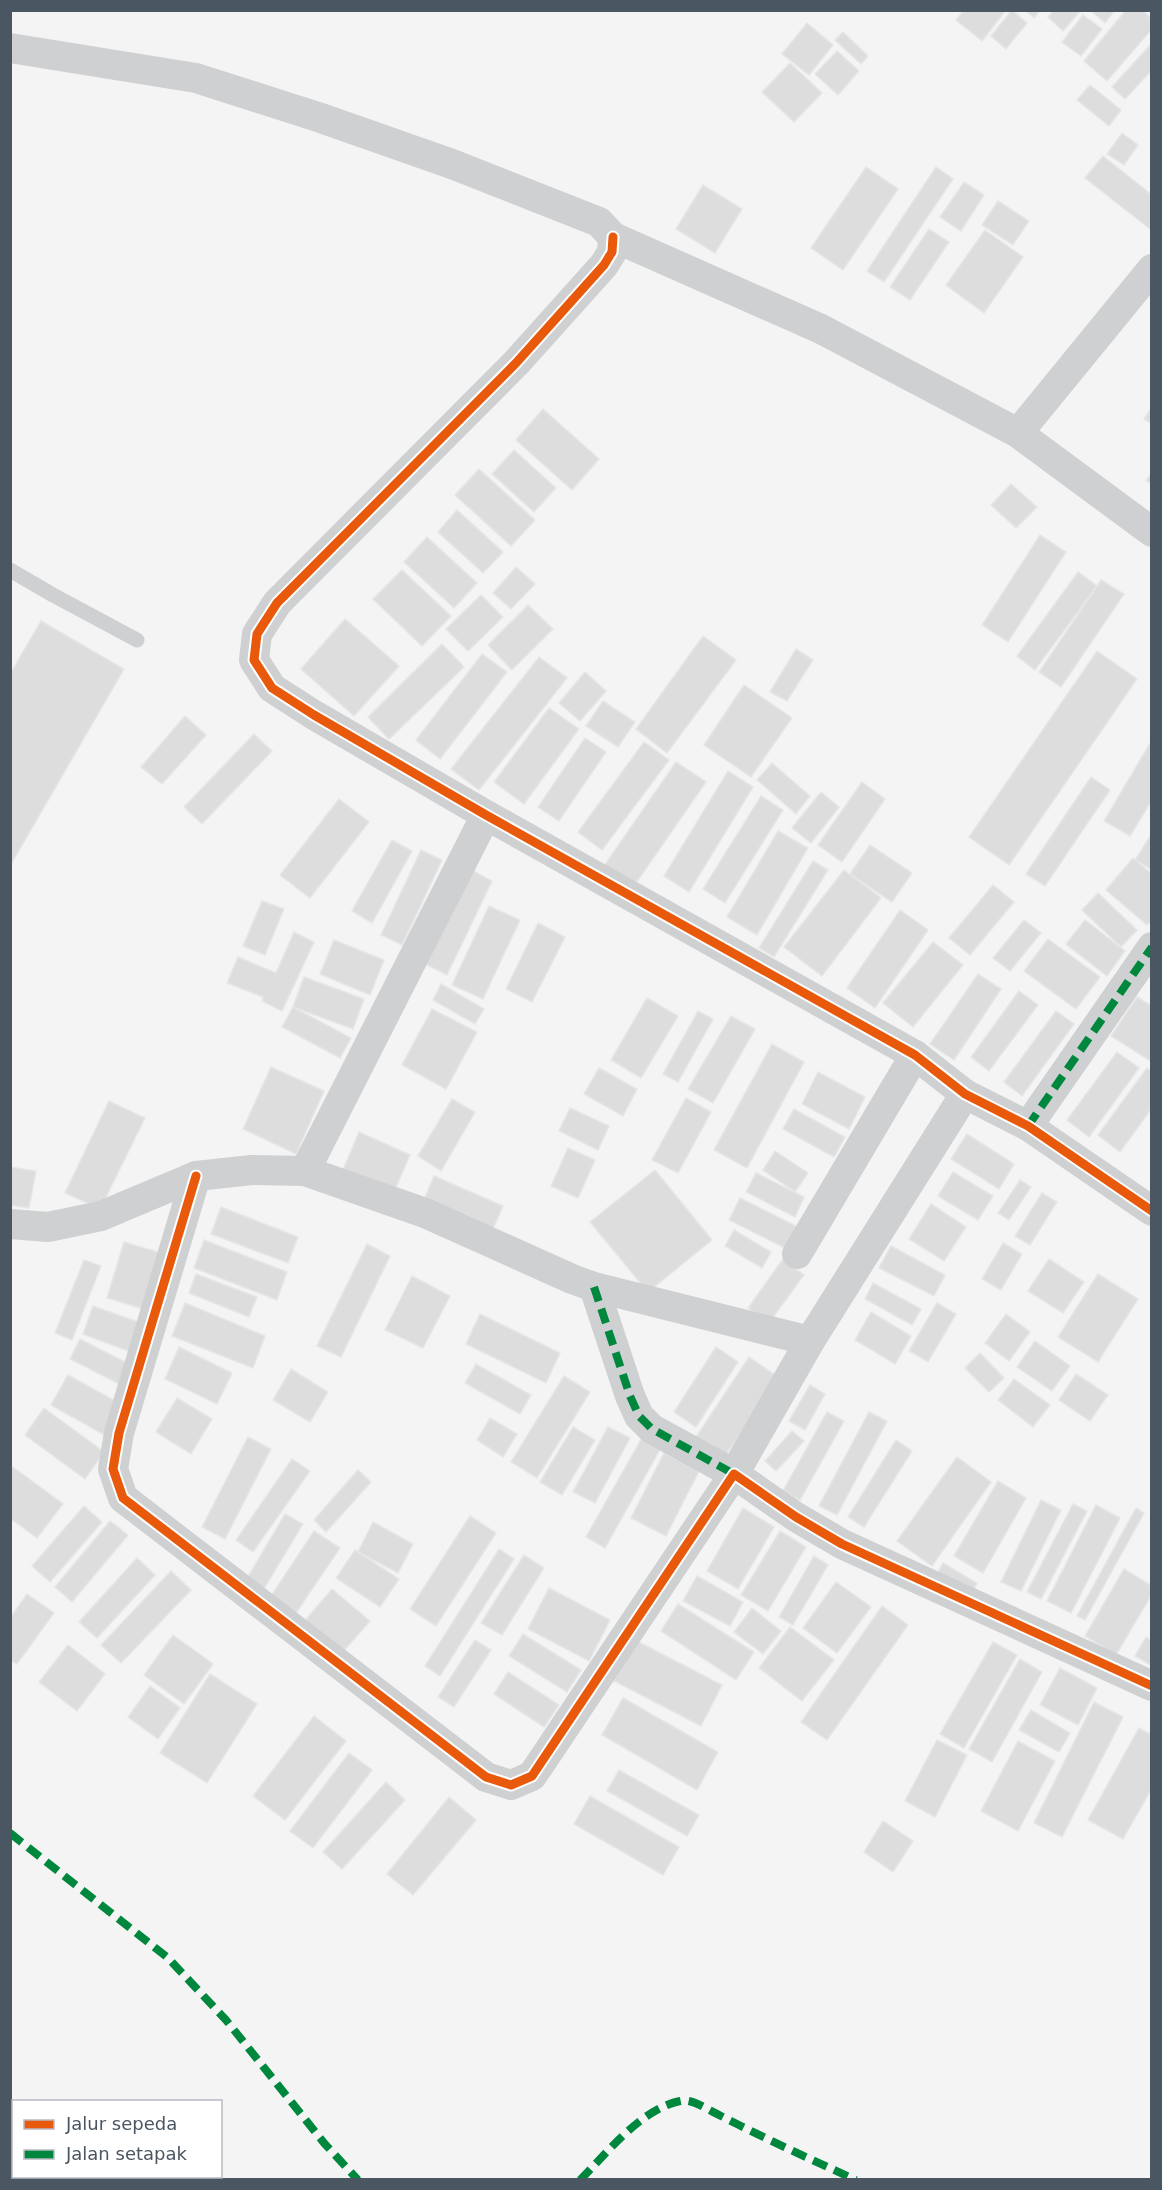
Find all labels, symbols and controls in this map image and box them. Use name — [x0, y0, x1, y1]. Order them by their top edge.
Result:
legend — [12, 2100, 222, 2178]
text: Jalur sepeda — [65, 2113, 177, 2134]
text: Jalan setapak — [65, 2143, 187, 2164]

